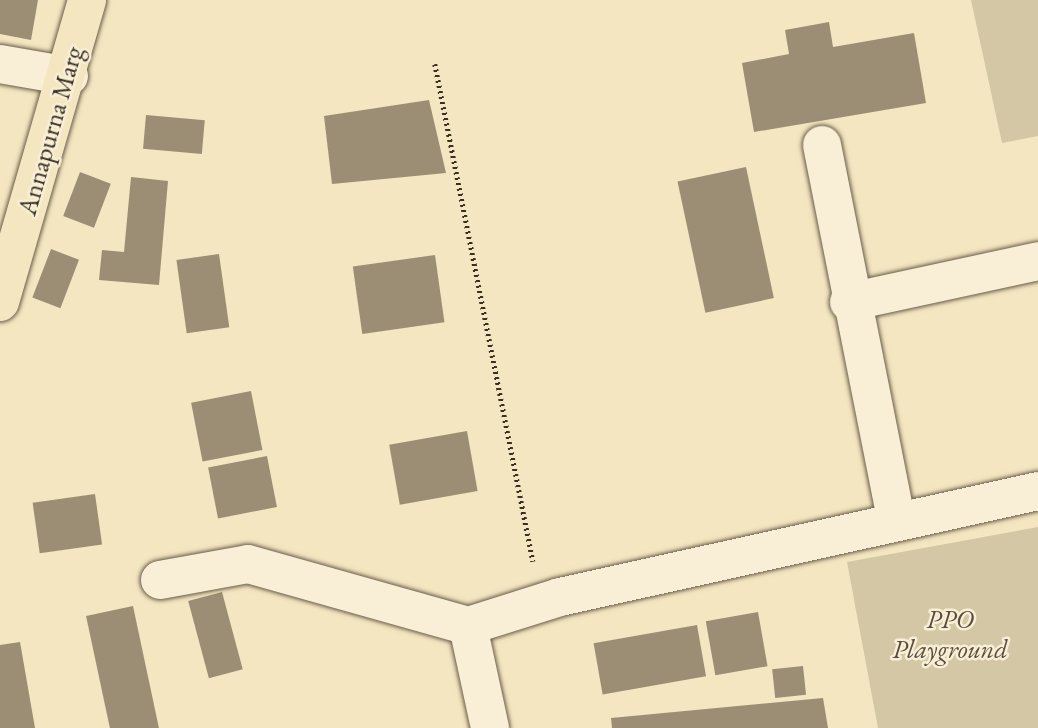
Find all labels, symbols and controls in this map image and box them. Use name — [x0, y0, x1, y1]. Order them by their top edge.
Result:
street label: Annapurna Marg — [12, 43, 90, 219]
park label: PPO Playground — [892, 604, 1008, 666]

